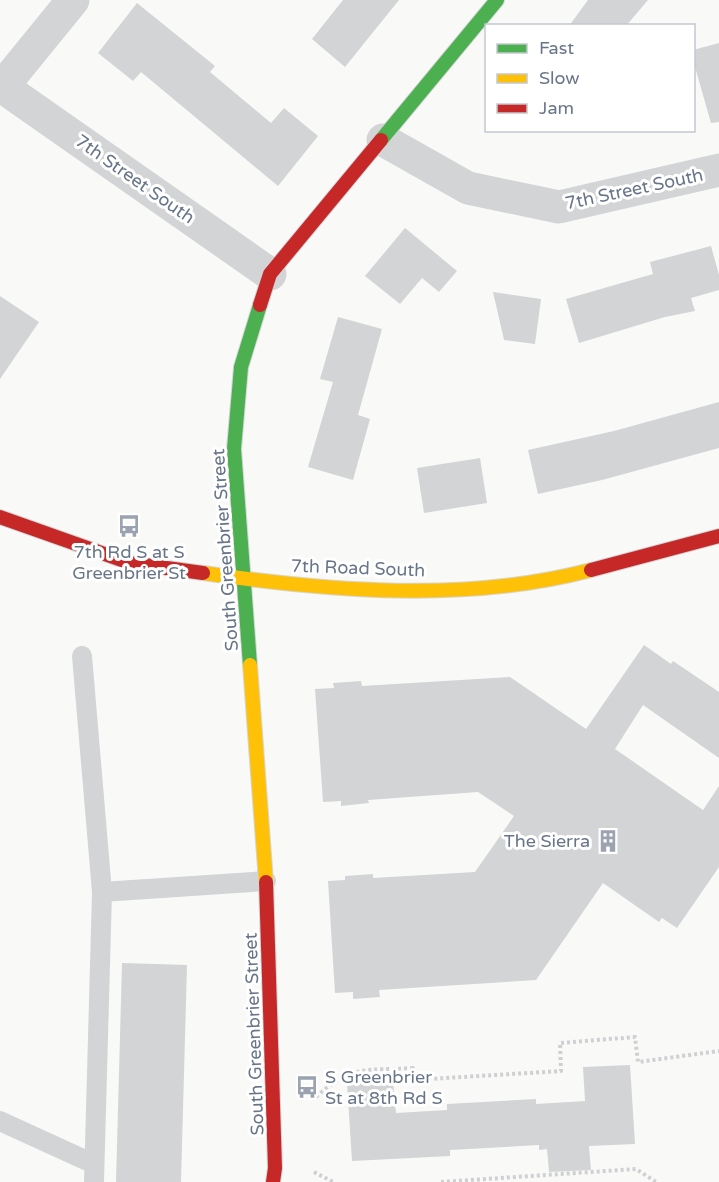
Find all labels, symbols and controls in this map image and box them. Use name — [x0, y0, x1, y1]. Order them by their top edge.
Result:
legend — [485, 24, 695, 132]
text: Fast — [539, 37, 574, 59]
text: Slow — [539, 67, 580, 89]
text: Jam — [539, 97, 574, 119]
street label: 7th Street South — [71, 130, 199, 228]
street label: 7th Street South — [563, 164, 705, 214]
street label: South Greenbrier Street — [207, 448, 243, 652]
bus stop icon: 7th Rd S at S Greenbrier St — [116, 513, 142, 539]
place label: 7th Rd S at S Greenbrier St — [72, 541, 186, 584]
street label: 7th Road South — [290, 555, 426, 581]
building icon: The Sierra — [595, 828, 621, 854]
place label: The Sierra — [504, 830, 590, 852]
street label: South Greenbrier Street — [239, 932, 269, 1136]
place label: S Greenbrier St at 8th Rd S — [325, 1066, 442, 1109]
bus stop icon: S Greenbrier St at 8th Rd S — [294, 1074, 320, 1100]

